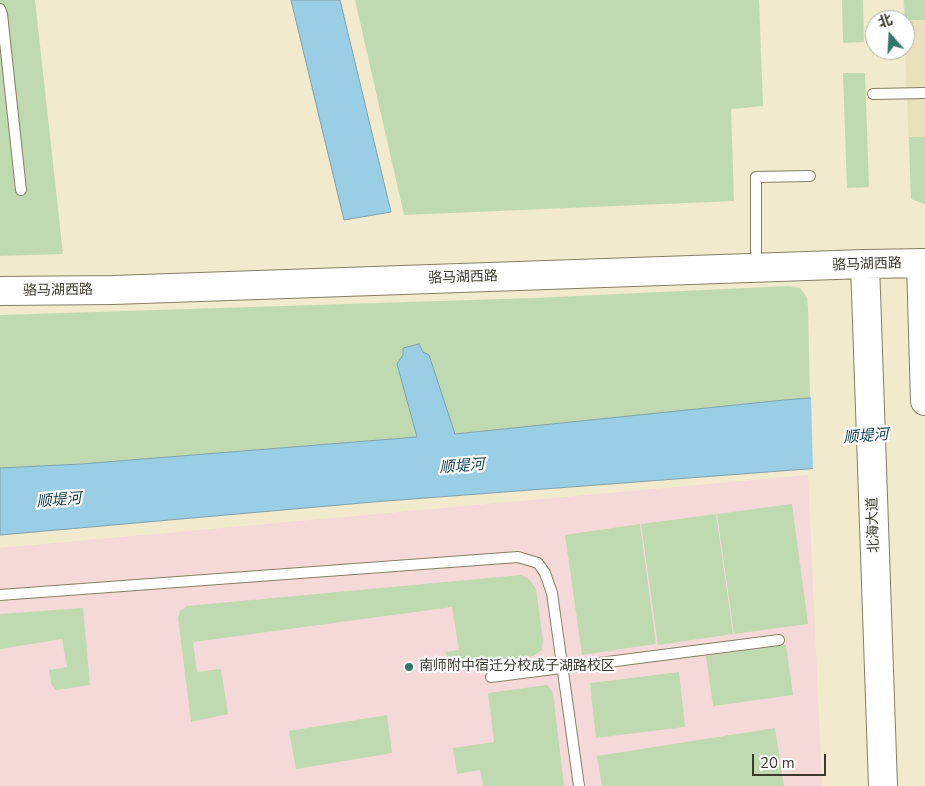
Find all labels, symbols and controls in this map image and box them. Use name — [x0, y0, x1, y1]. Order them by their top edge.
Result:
north arrow — [865, 10, 915, 60]
text: 北 — [876, 10, 895, 33]
street label: 骆马湖西路 — [832, 255, 902, 275]
street label: 骆马湖西路 — [428, 268, 498, 288]
street label: 骆马湖西路 — [23, 282, 93, 300]
water label: 顺堤河 — [843, 426, 889, 448]
water label: 顺堤河 — [439, 456, 485, 478]
water label: 顺堤河 — [36, 490, 82, 512]
street label: 北海大道 — [865, 497, 883, 553]
place label: 南师附中宿迁分校成子湖路校区 — [419, 659, 615, 675]
marker: 南师附中宿迁分校成子湖路校区 — [403, 661, 415, 673]
scale bar — [755, 744, 829, 776]
text: 20 m — [760, 753, 795, 773]

